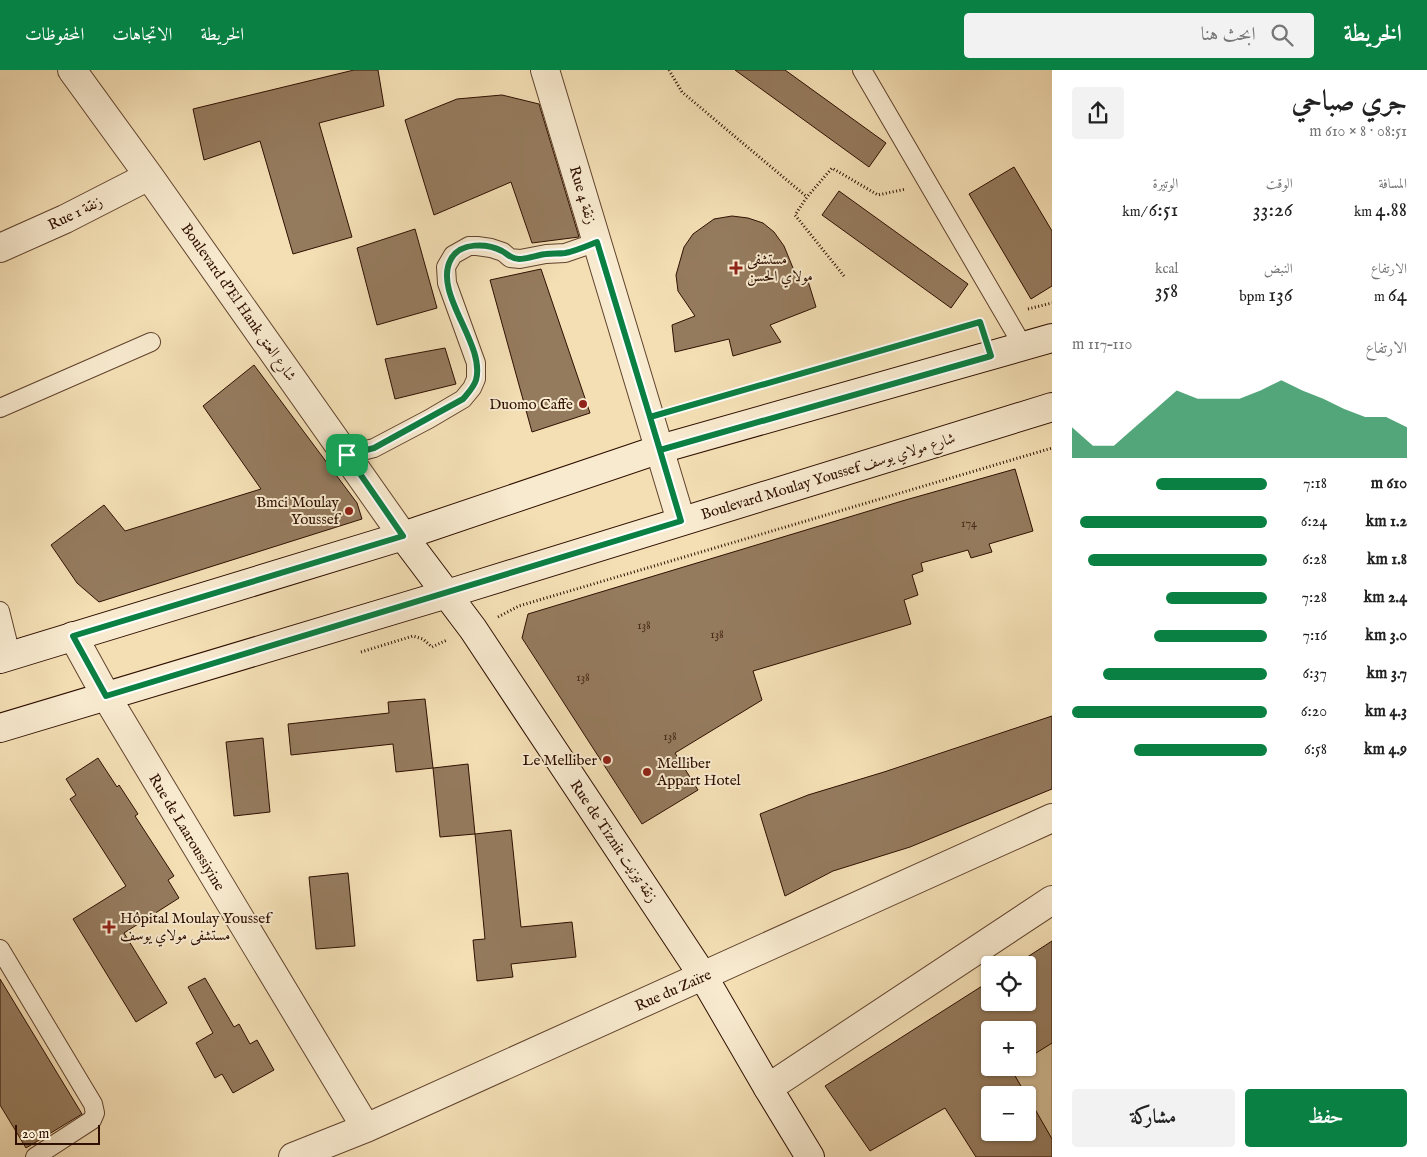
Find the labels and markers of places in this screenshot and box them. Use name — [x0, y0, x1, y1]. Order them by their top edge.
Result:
place label: مستشفى مولاي الحسن — [747, 250, 813, 288]
marker: مستشفى مولاي الحسن — [729, 261, 743, 275]
place label: Duomo Caffe — [489, 395, 573, 414]
marker: Duomo Caffe — [577, 398, 589, 410]
pin — [326, 434, 368, 476]
place label: Bmci Moulay Youssef — [256, 493, 342, 529]
marker: Bmci Moulay Youssef — [343, 505, 355, 517]
place label: Le Melliber — [523, 751, 597, 770]
marker: Le Melliber — [601, 754, 613, 766]
place label: Melliber Appart Hotel — [656, 754, 742, 790]
marker: Melliber Appart Hotel — [641, 766, 653, 778]
place label: Hôpital Moulay Youssef مستشفى مولاي يوسف — [120, 909, 273, 947]
marker: Hôpital Moulay Youssef مستشفى مولاي يوسف — [102, 920, 116, 934]

